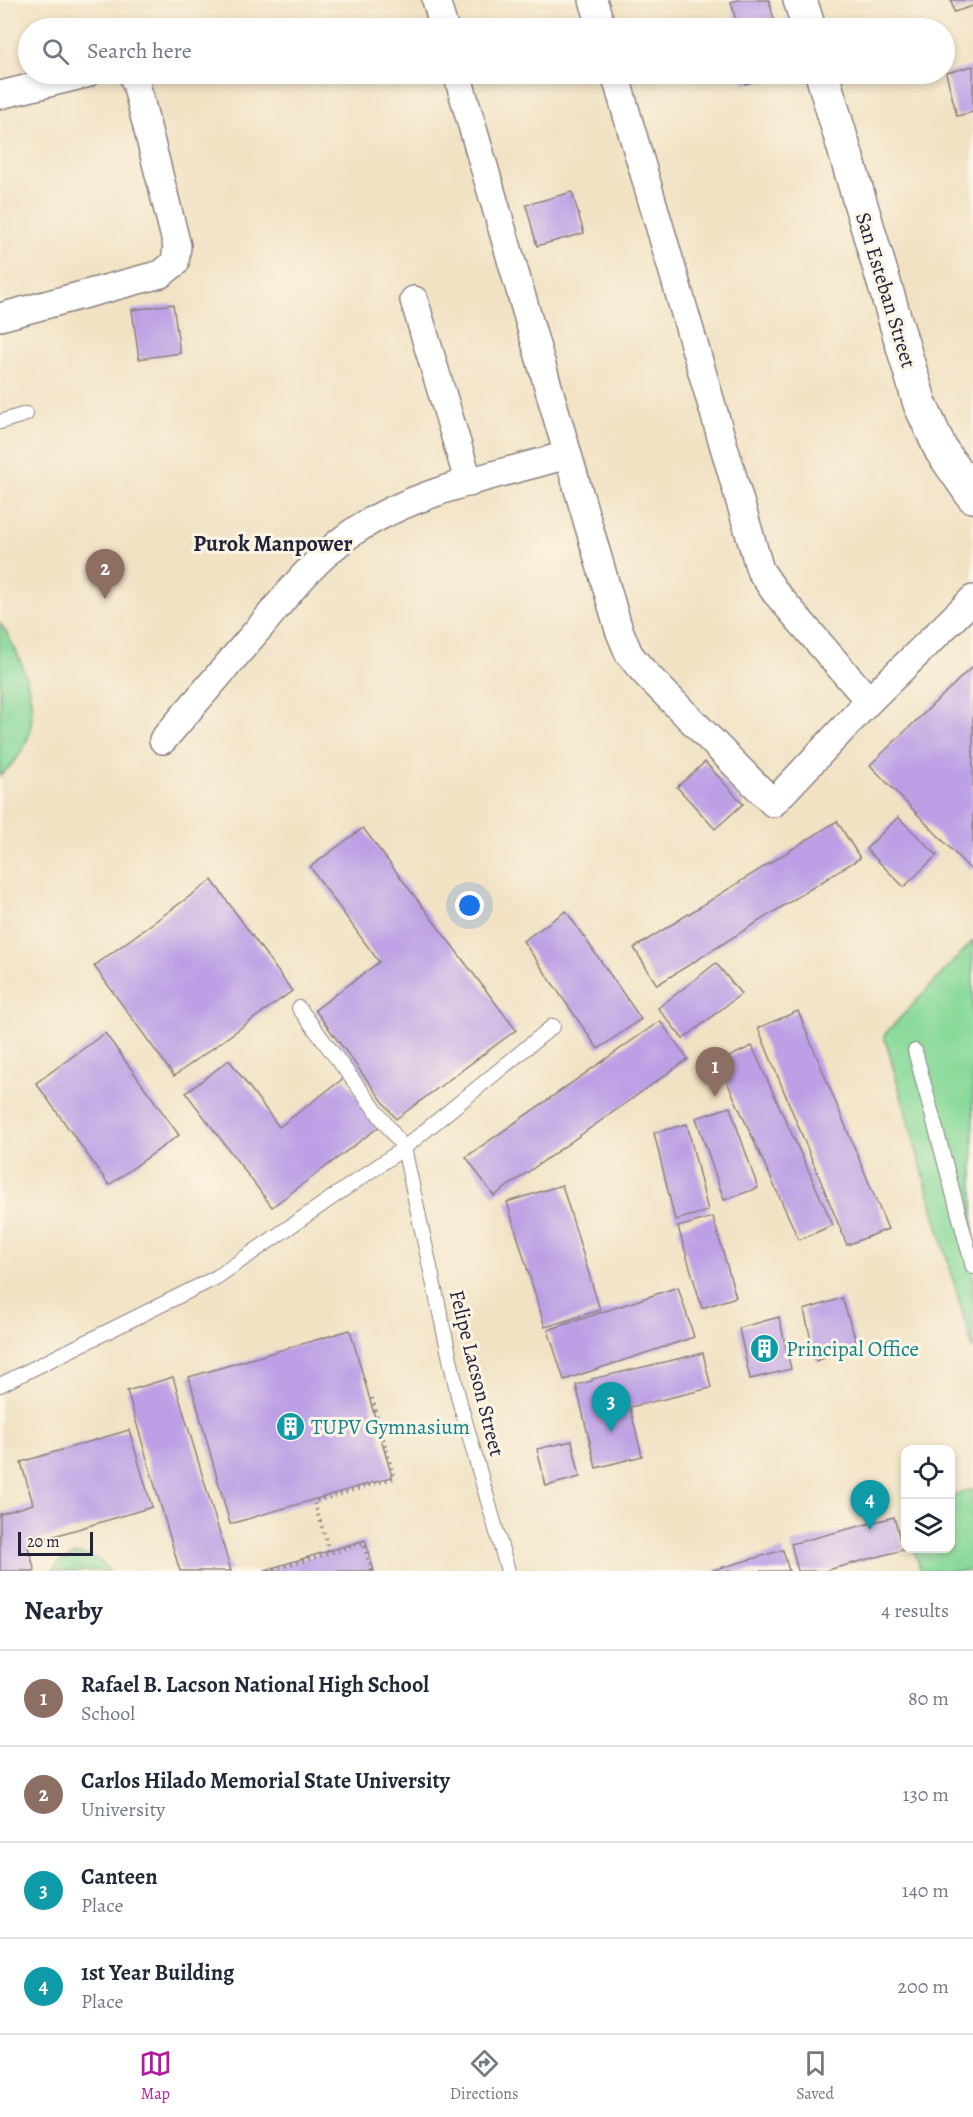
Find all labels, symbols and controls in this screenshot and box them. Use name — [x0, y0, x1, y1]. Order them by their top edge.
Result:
search box — [18, 18, 955, 84]
icon: search — [39, 35, 72, 68]
text: Search here — [87, 36, 192, 66]
street label: San Esteban Street — [849, 209, 923, 371]
district label: Purok Manpower — [193, 529, 353, 559]
pin: 2 — [86, 550, 124, 599]
your location — [455, 891, 484, 920]
pin: 1 — [696, 1048, 734, 1097]
street label: Felipe Lacson Street — [443, 1287, 511, 1459]
building icon: Principal Office — [749, 1333, 781, 1365]
place label: Principal Office — [786, 1335, 919, 1363]
pin: 3 — [592, 1382, 630, 1432]
building icon: TUPV Gymnasium — [274, 1411, 306, 1443]
place label: TUPV Gymnasium — [311, 1413, 470, 1441]
map controls — [901, 1445, 955, 1553]
button: locate — [901, 1445, 955, 1499]
pin: 4 — [850, 1480, 890, 1530]
button: layers — [901, 1499, 955, 1553]
scale bar — [18, 1529, 93, 1556]
text: 20 m — [27, 1531, 60, 1553]
text: Nearby — [24, 1593, 103, 1628]
text: 4 results — [881, 1597, 949, 1624]
text: Rafael B. Lacson National High School — [81, 1670, 429, 1700]
text: 1 — [40, 1685, 47, 1712]
text: 80 m — [908, 1685, 949, 1712]
text: School — [81, 1700, 135, 1727]
text: Carlos Hilado Memorial State University — [81, 1766, 450, 1796]
text: 2 — [39, 1781, 48, 1808]
text: 130 m — [903, 1781, 949, 1808]
text: University — [81, 1796, 165, 1823]
text: Canteen — [81, 1862, 158, 1892]
text: 3 — [39, 1877, 48, 1904]
text: 140 m — [902, 1877, 949, 1904]
text: Place — [81, 1892, 123, 1919]
text: 1st Year Building — [81, 1958, 234, 1988]
text: 4 — [39, 1973, 48, 2000]
text: 200 m — [898, 1973, 949, 2000]
text: Place — [81, 1988, 123, 2015]
tab: Map — [139, 2047, 172, 2105]
tab: Directions — [450, 2047, 518, 2105]
tab: Saved — [796, 2047, 834, 2105]

